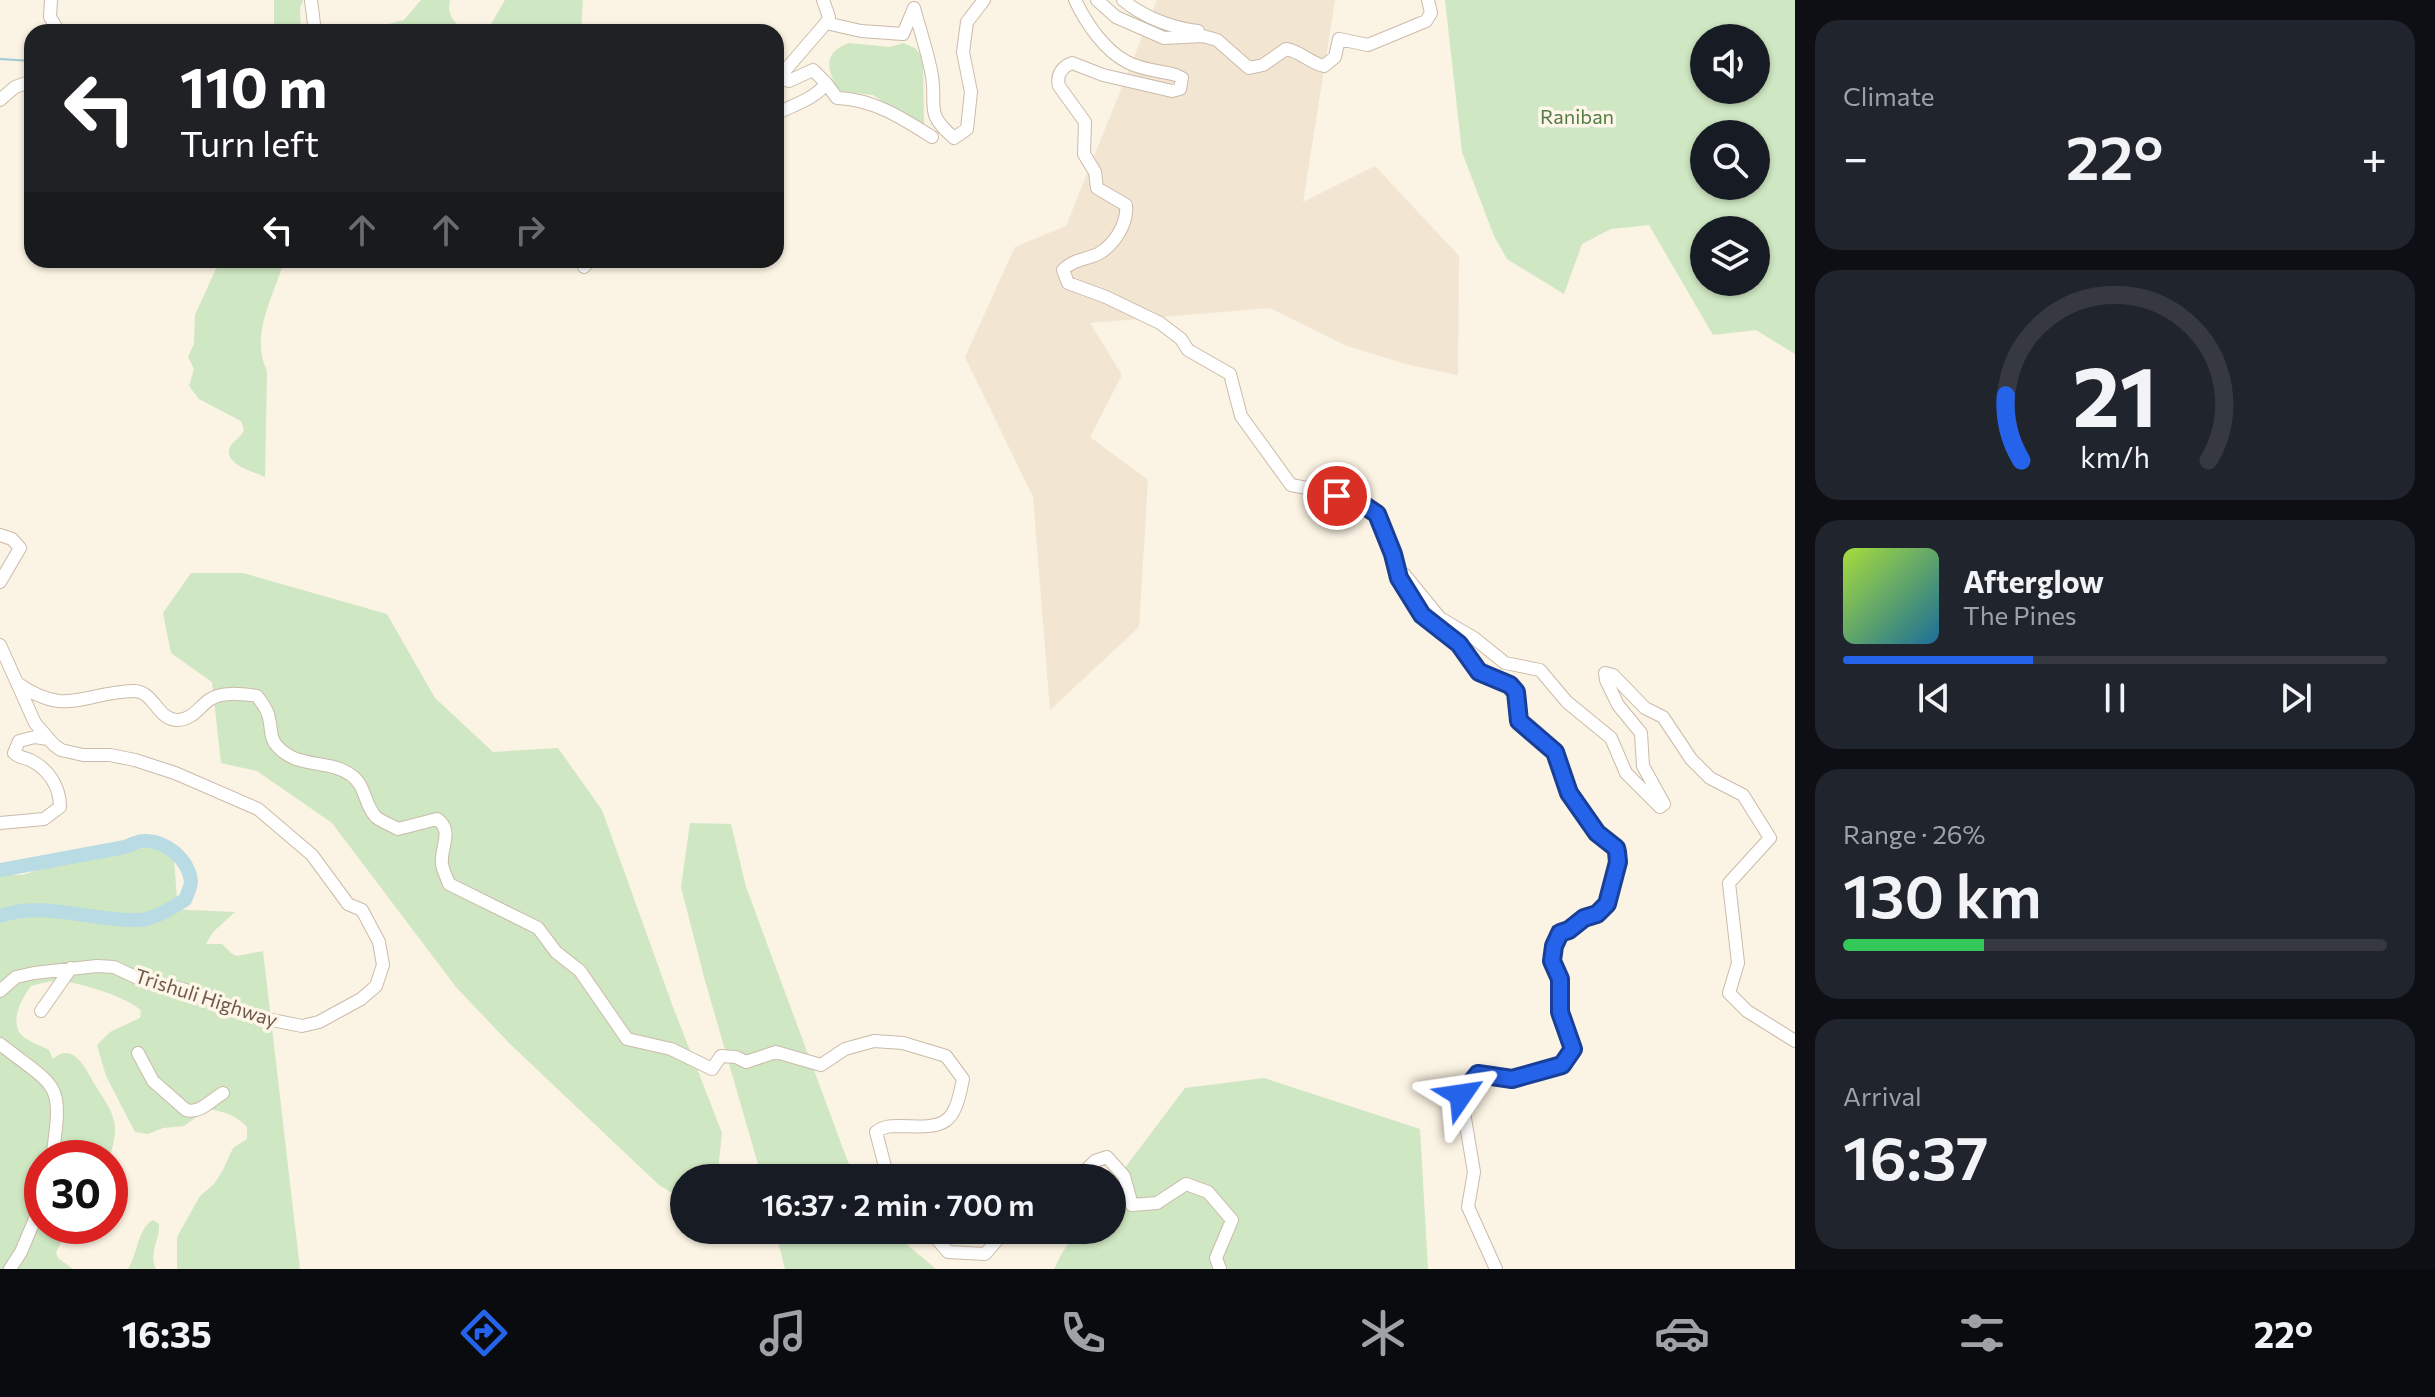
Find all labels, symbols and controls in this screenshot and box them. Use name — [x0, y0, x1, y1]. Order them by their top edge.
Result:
map controls — [1690, 24, 1770, 296]
button: sound — [1690, 24, 1770, 104]
text: 110 m — [180, 51, 327, 120]
icon: left — [48, 56, 152, 160]
text: Climate — [1843, 80, 1935, 111]
park label: Raniban — [1540, 104, 1614, 128]
text: 22° — [2066, 119, 2163, 192]
text: Turn left — [180, 120, 319, 164]
button: search — [1690, 120, 1770, 200]
text: − — [1843, 129, 1868, 183]
text: + — [2361, 129, 2387, 183]
icon: left — [256, 208, 300, 252]
icon: ahead — [340, 208, 384, 252]
icon: ahead — [424, 208, 468, 252]
icon: right — [508, 208, 552, 252]
button: layers — [1690, 216, 1770, 296]
text: 21 — [2073, 341, 2157, 443]
text: km/h — [2080, 439, 2150, 474]
pin — [1303, 462, 1371, 530]
icon: arrive — [1315, 474, 1359, 518]
text: Afterglow — [1963, 562, 2104, 599]
text: The Pines — [1963, 599, 2077, 630]
icon: previous — [1912, 676, 1956, 720]
icon: pause — [2093, 676, 2137, 720]
icon: next — [2274, 676, 2318, 720]
text: Range · 26% — [1843, 818, 1986, 849]
text: 130 km — [1843, 857, 2042, 930]
street label: Trishuli Highway — [132, 963, 281, 1031]
position arrow — [1419, 1053, 1503, 1137]
text: Arrival — [1843, 1080, 1922, 1111]
text: 16:37 — [1843, 1119, 1989, 1192]
speed limit sign: 30 — [24, 1140, 128, 1244]
text: 16:37 · 2 min · 700 m — [762, 1185, 1034, 1222]
icon: directions — [456, 1305, 512, 1361]
icon: music — [755, 1305, 811, 1361]
icon: phone — [1055, 1305, 1111, 1361]
icon: climate — [1355, 1305, 1411, 1361]
icon: car — [1654, 1305, 1710, 1361]
icon: filters — [1954, 1305, 2010, 1361]
text: 16:35 — [122, 1311, 212, 1355]
text: 22° — [2254, 1311, 2313, 1355]

